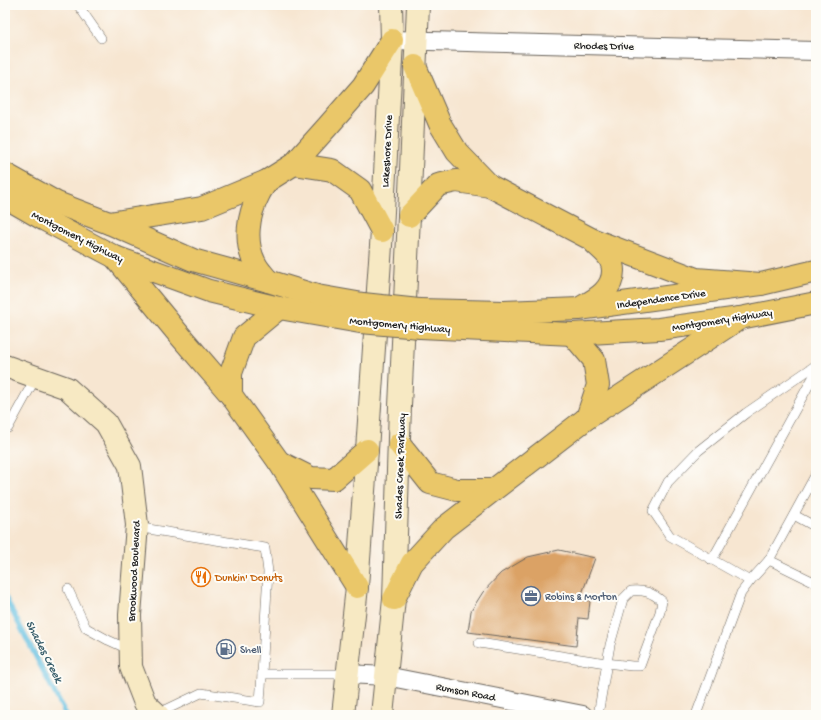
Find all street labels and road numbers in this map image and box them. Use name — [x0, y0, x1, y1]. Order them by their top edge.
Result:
street label: Rhodes Drive — [574, 40, 634, 54]
street label: Lakeshore Drive — [380, 114, 396, 188]
street label: Montgomery Highway — [29, 209, 125, 266]
street label: Independence Drive — [616, 288, 707, 312]
street label: Montgomery Highway — [671, 307, 774, 335]
street label: Montgomery Highway — [349, 316, 451, 336]
street label: Shades Creek Parkway — [393, 412, 409, 519]
street label: Brookwood Boulevard — [126, 519, 144, 623]
street label: Rumson Road — [435, 681, 498, 705]

